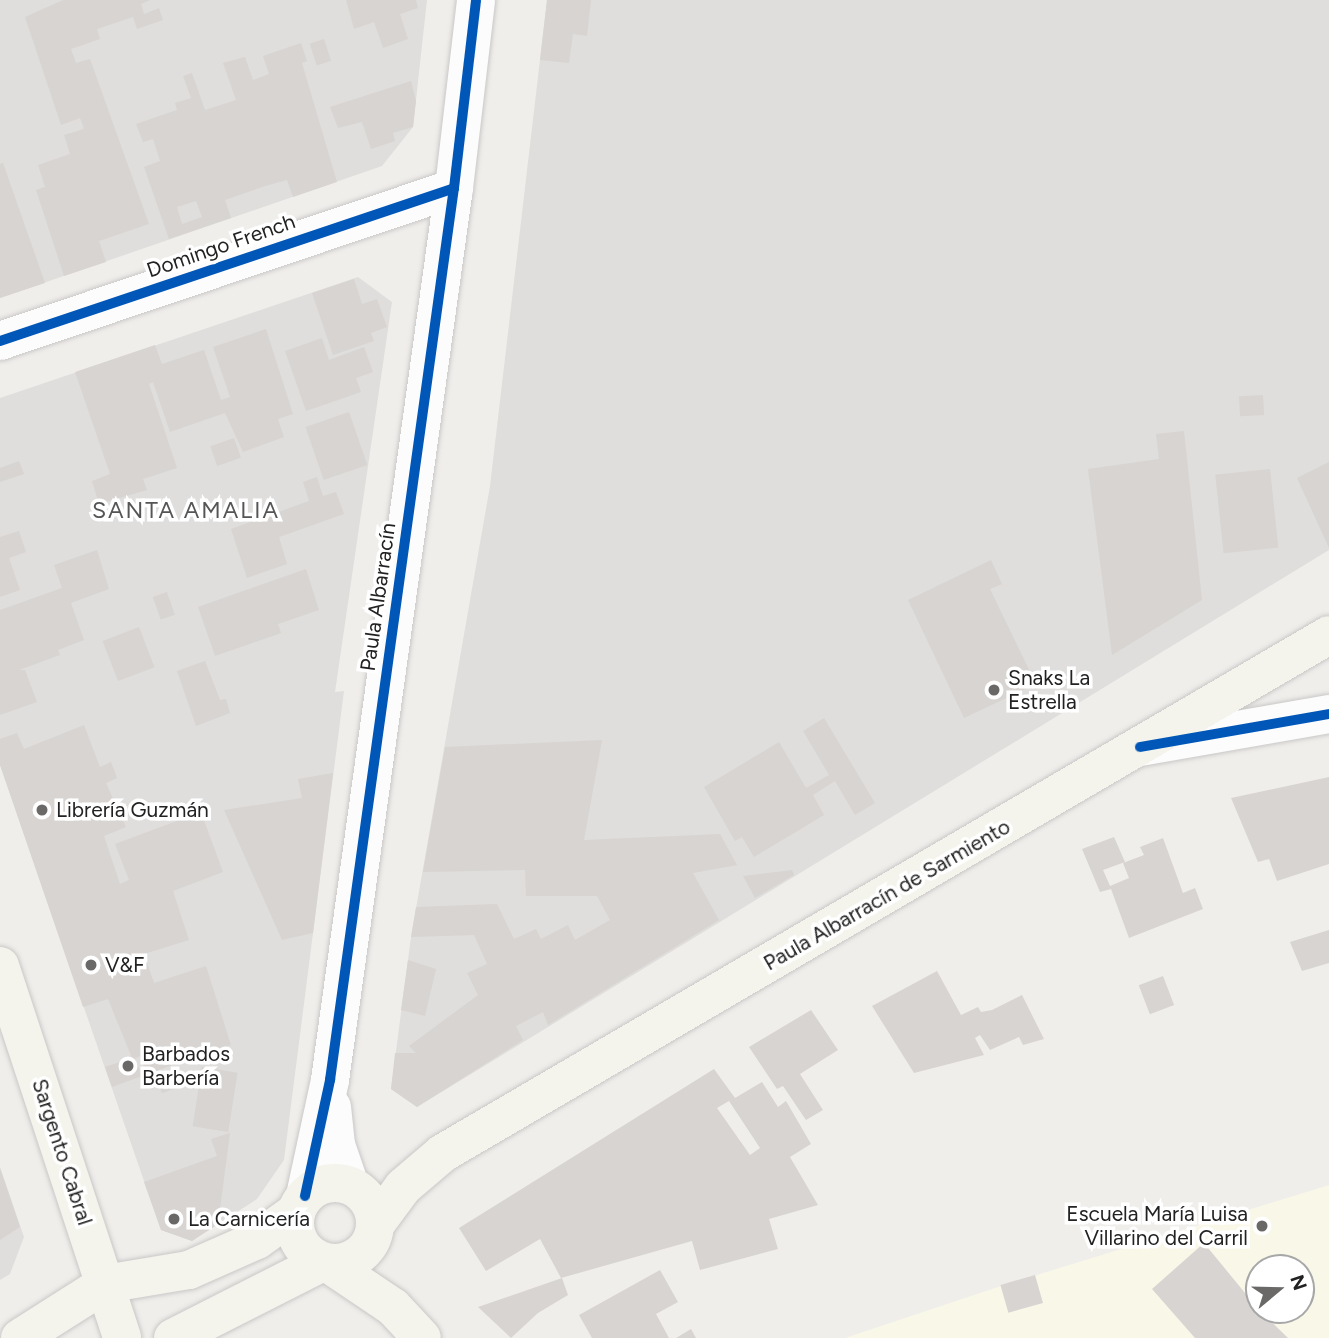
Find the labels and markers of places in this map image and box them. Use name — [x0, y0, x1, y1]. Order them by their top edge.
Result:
place label: Snaks La Estrella — [1008, 665, 1090, 715]
marker: Snaks La Estrella — [986, 682, 1002, 698]
place label: Librería Guzmán — [56, 797, 209, 823]
marker: Librería Guzmán — [34, 802, 50, 818]
place label: V&F — [105, 952, 144, 978]
marker: V&F — [83, 957, 99, 973]
place label: Barbados Barbería — [142, 1041, 230, 1091]
marker: Barbados Barbería — [120, 1058, 136, 1074]
place label: Escuela María Luisa Villarino del Carril — [1066, 1201, 1248, 1251]
place label: La Carnicería — [188, 1206, 310, 1232]
marker: La Carnicería — [166, 1211, 182, 1227]
marker: Escuela María Luisa Villarino del Carril — [1254, 1218, 1270, 1234]

